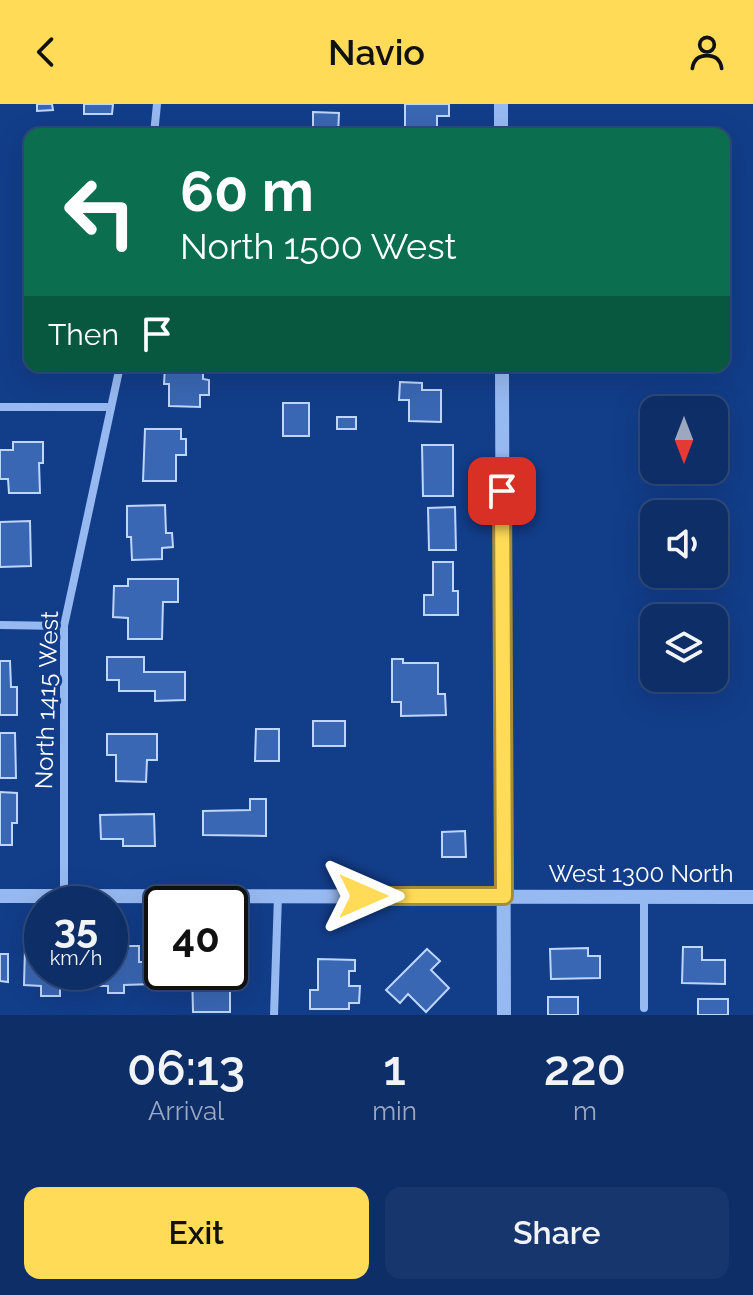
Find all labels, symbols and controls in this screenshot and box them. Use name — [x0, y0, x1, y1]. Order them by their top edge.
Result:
icon: back — [24, 30, 68, 74]
icon: person — [685, 30, 729, 74]
text: Navio — [328, 31, 425, 73]
text: 60 m — [180, 158, 314, 224]
icon: left — [48, 160, 152, 264]
text: North 1500 West — [180, 225, 457, 267]
icon: arrive — [135, 312, 179, 356]
text: Then — [48, 317, 119, 352]
north arrow — [640, 396, 728, 484]
map controls — [640, 396, 728, 692]
pin — [468, 457, 536, 525]
icon: arrive — [480, 469, 524, 513]
button: sound — [640, 500, 728, 588]
button: layers — [640, 604, 728, 692]
street label: North 1415 West — [29, 610, 64, 790]
position arrow — [321, 854, 405, 938]
street label: West 1300 North — [549, 859, 734, 888]
speed limit sign: 40 — [144, 886, 248, 990]
text: 35 — [54, 904, 98, 951]
text: km/h — [50, 946, 102, 970]
text: 06:13 — [127, 1040, 245, 1096]
text: 1 — [383, 1040, 406, 1096]
text: 220 — [544, 1040, 626, 1096]
text: Arrival — [148, 1096, 224, 1126]
text: min — [372, 1096, 417, 1126]
text: m — [573, 1096, 597, 1126]
button: Exit — [24, 1187, 369, 1279]
button: Share — [385, 1187, 729, 1279]

